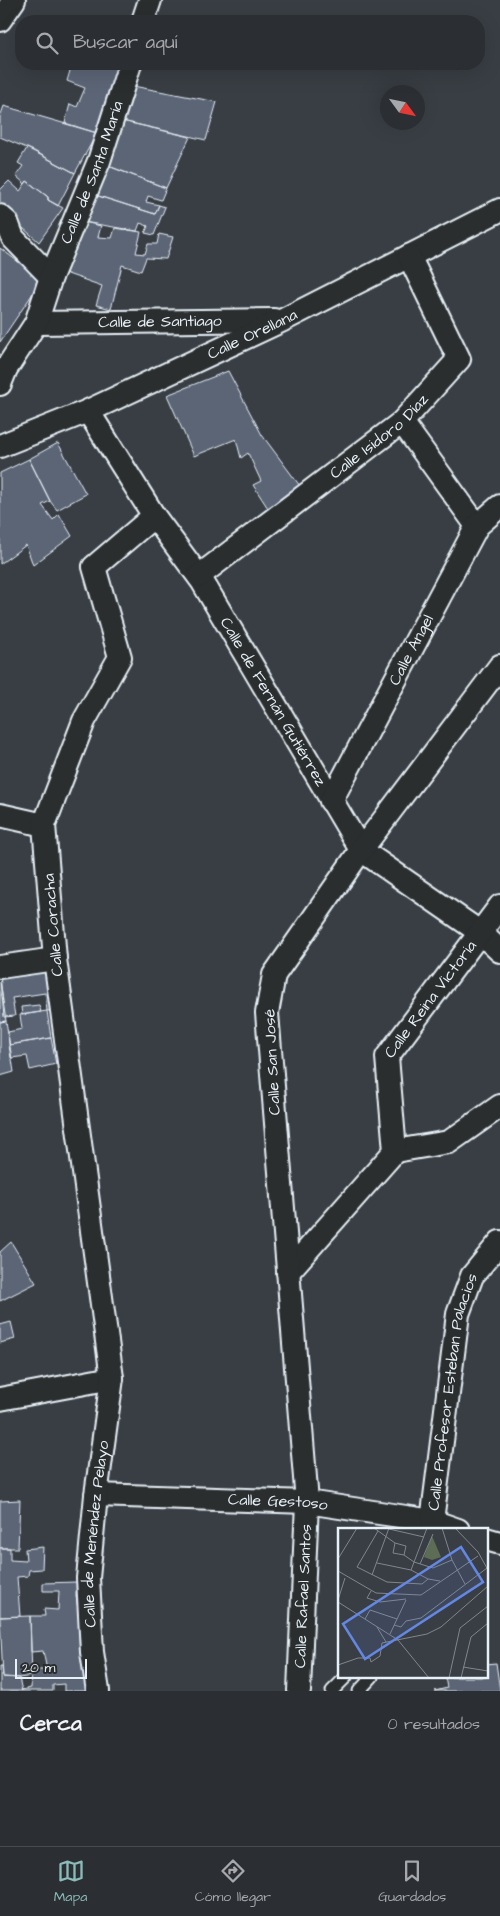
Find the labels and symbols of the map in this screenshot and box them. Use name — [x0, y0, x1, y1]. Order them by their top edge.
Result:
north arrow — [380, 85, 425, 130]
street label: Calle de Santa María — [55, 98, 129, 247]
street label: Calle Orellana — [204, 304, 301, 365]
street label: Calle de Santiago — [98, 310, 222, 333]
street label: Calle Isidoro Díaz — [325, 389, 433, 484]
street label: Calle Ángel — [383, 611, 439, 689]
street label: Calle de Fernán Gutiérrez — [215, 613, 332, 790]
street label: Calle Coracha — [38, 873, 68, 977]
street label: Calle Reina Victoria — [379, 936, 482, 1063]
street label: Calle San José — [258, 1008, 286, 1116]
street label: Calle Profesor Esteban Palacios — [422, 1270, 483, 1512]
street label: Calle de Menéndez Pelayo — [77, 1439, 114, 1628]
street label: Calle Gestoso — [228, 1488, 329, 1516]
street label: Calle Rafael Santos — [289, 1524, 317, 1669]
inset map — [338, 1528, 488, 1678]
scale bar — [15, 1656, 88, 1679]

